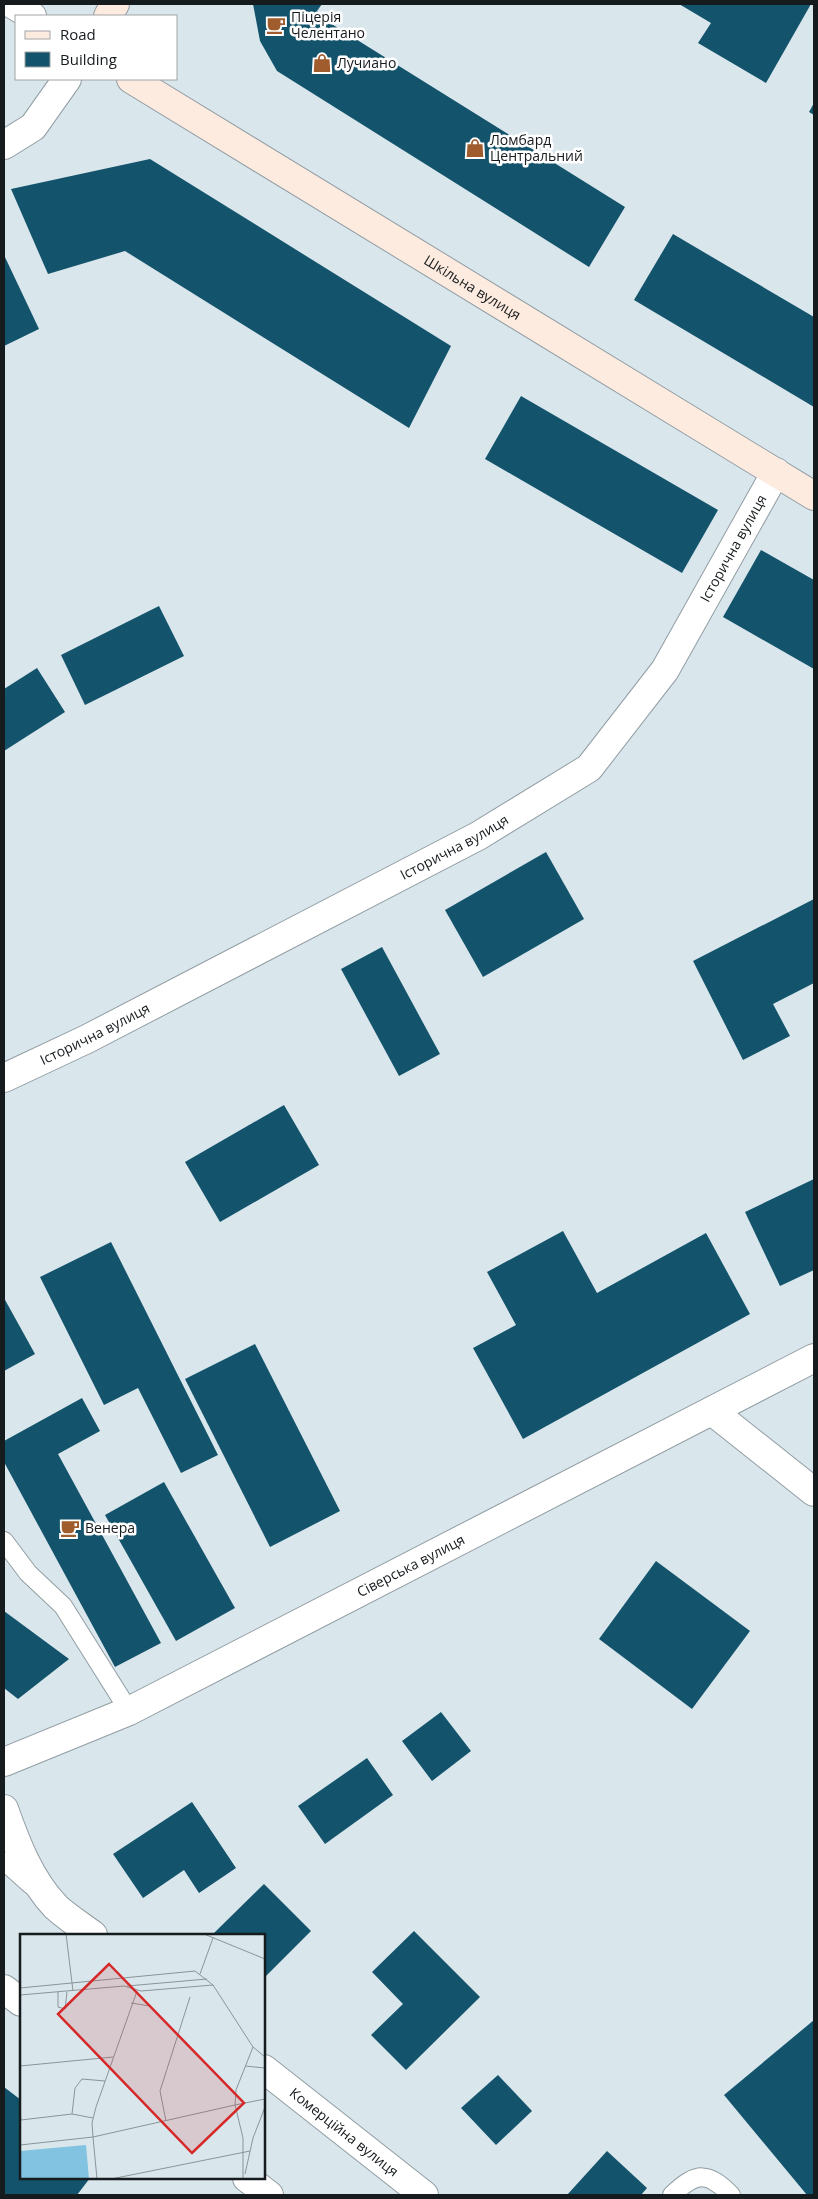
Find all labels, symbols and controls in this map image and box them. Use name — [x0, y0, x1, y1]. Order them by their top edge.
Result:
place label: Піцерія Челентано — [291, 7, 365, 42]
cafe icon: Піцерія Челентано — [265, 14, 287, 36]
legend — [15, 15, 178, 80]
text: Road — [60, 24, 96, 44]
text: Building — [60, 49, 117, 69]
shop icon: Лучиано — [311, 52, 333, 74]
place label: Лучиано — [337, 53, 396, 72]
place label: Ломбард Центральний — [490, 130, 583, 165]
shop icon: Ломбард Центральний — [464, 137, 486, 159]
street label: Шкільна вулиця — [421, 250, 525, 324]
street label: Історична вулиця — [695, 491, 771, 605]
street label: Історична вулиця — [397, 810, 512, 884]
street label: Історична вулиця — [37, 998, 153, 1069]
cafe icon: Венера — [59, 1517, 81, 1539]
place label: Венера — [85, 1518, 135, 1537]
street label: Сіверська вулиця — [353, 1530, 468, 1601]
inset map — [20, 1934, 265, 2179]
street label: Комерційна вулиця — [286, 2083, 403, 2181]

